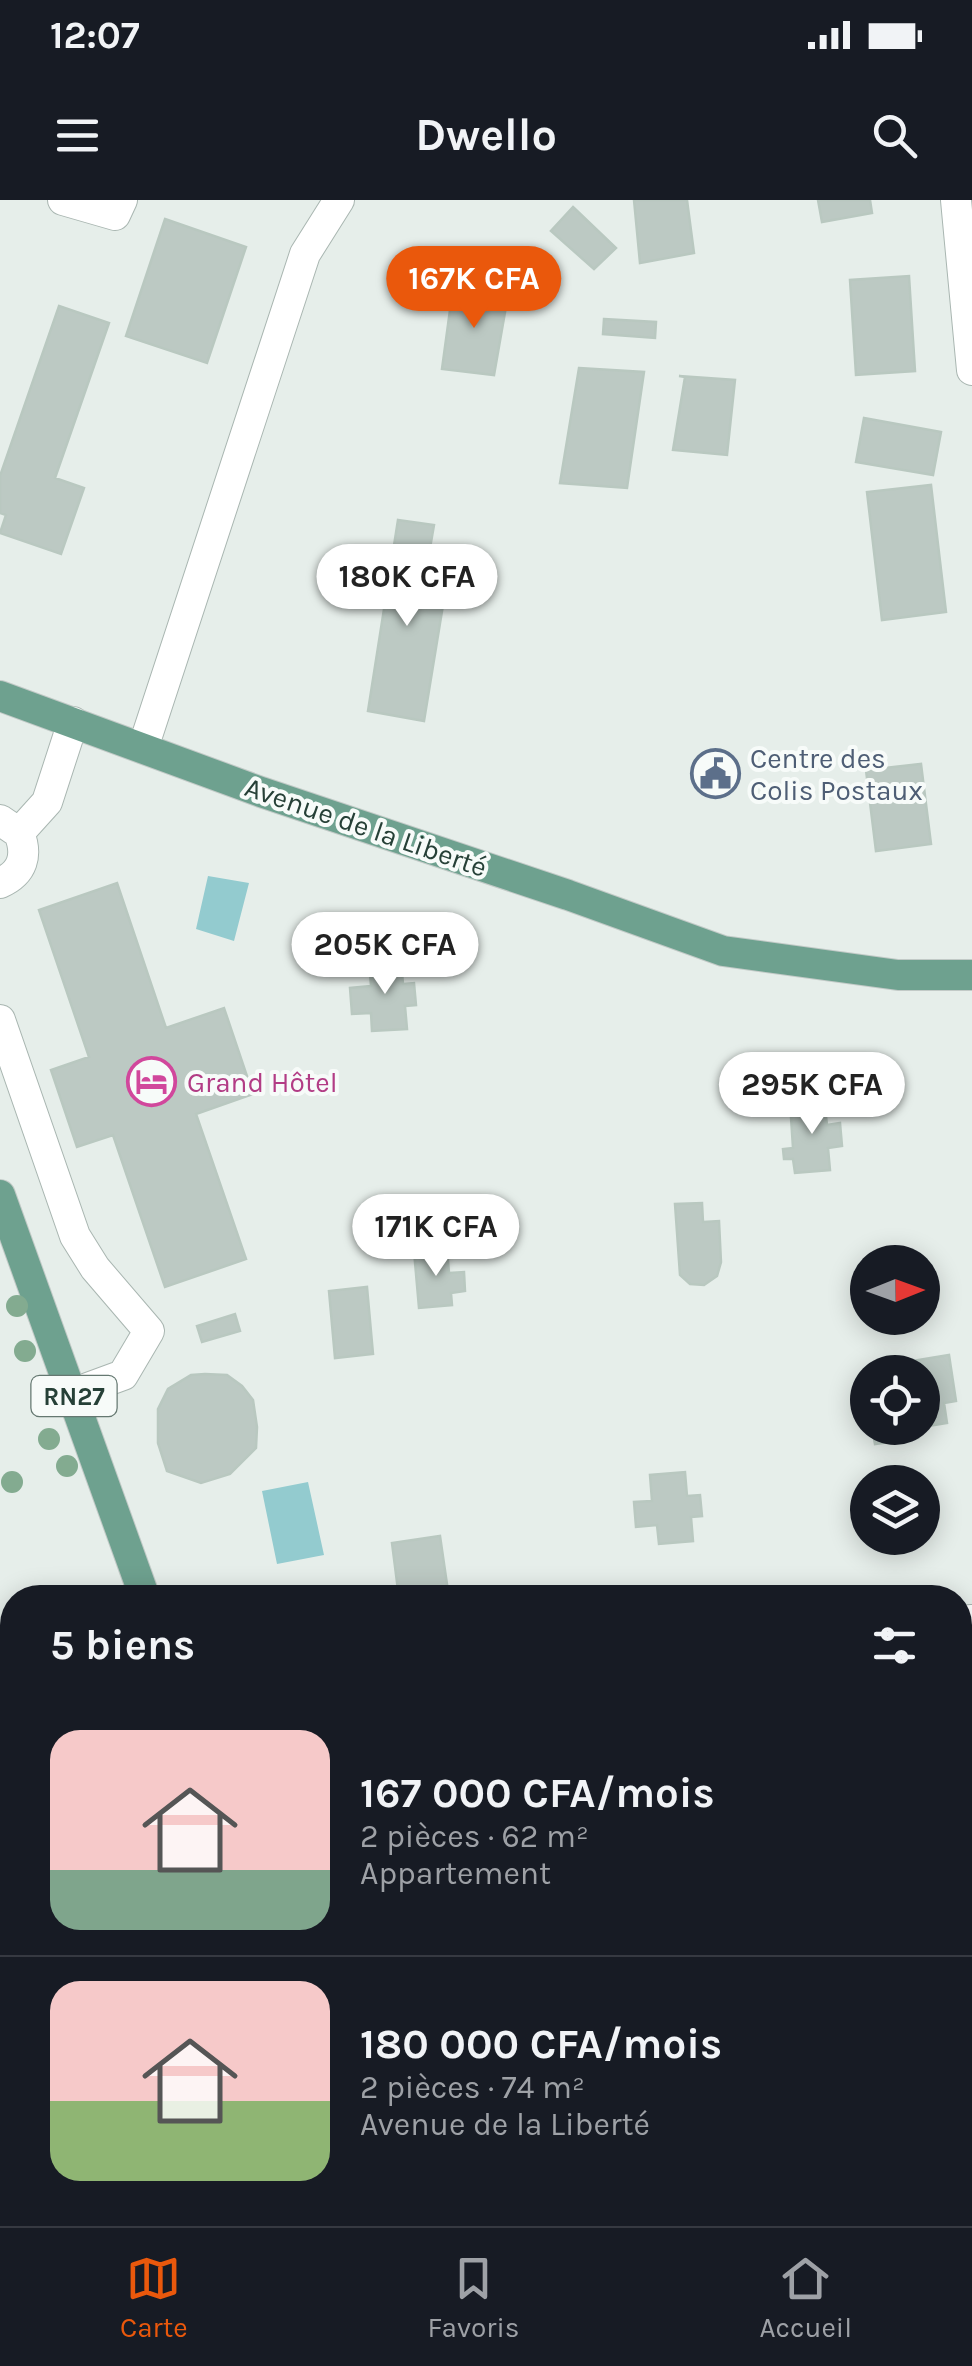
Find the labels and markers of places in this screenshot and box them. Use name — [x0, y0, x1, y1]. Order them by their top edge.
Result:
pin: 167K CFA — [371, 246, 577, 331]
pin: 180K CFA — [304, 544, 510, 629]
place label: Centre des Colis Postaux — [750, 742, 923, 807]
public building icon: Centre des Colis Postaux — [689, 748, 741, 800]
pin: 205K CFA — [282, 912, 488, 997]
pin: 295K CFA — [709, 1052, 915, 1137]
hotel icon: Grand Hôtel — [126, 1056, 178, 1108]
place label: Grand Hôtel — [187, 1066, 337, 1099]
pin: 171K CFA — [333, 1194, 539, 1279]

